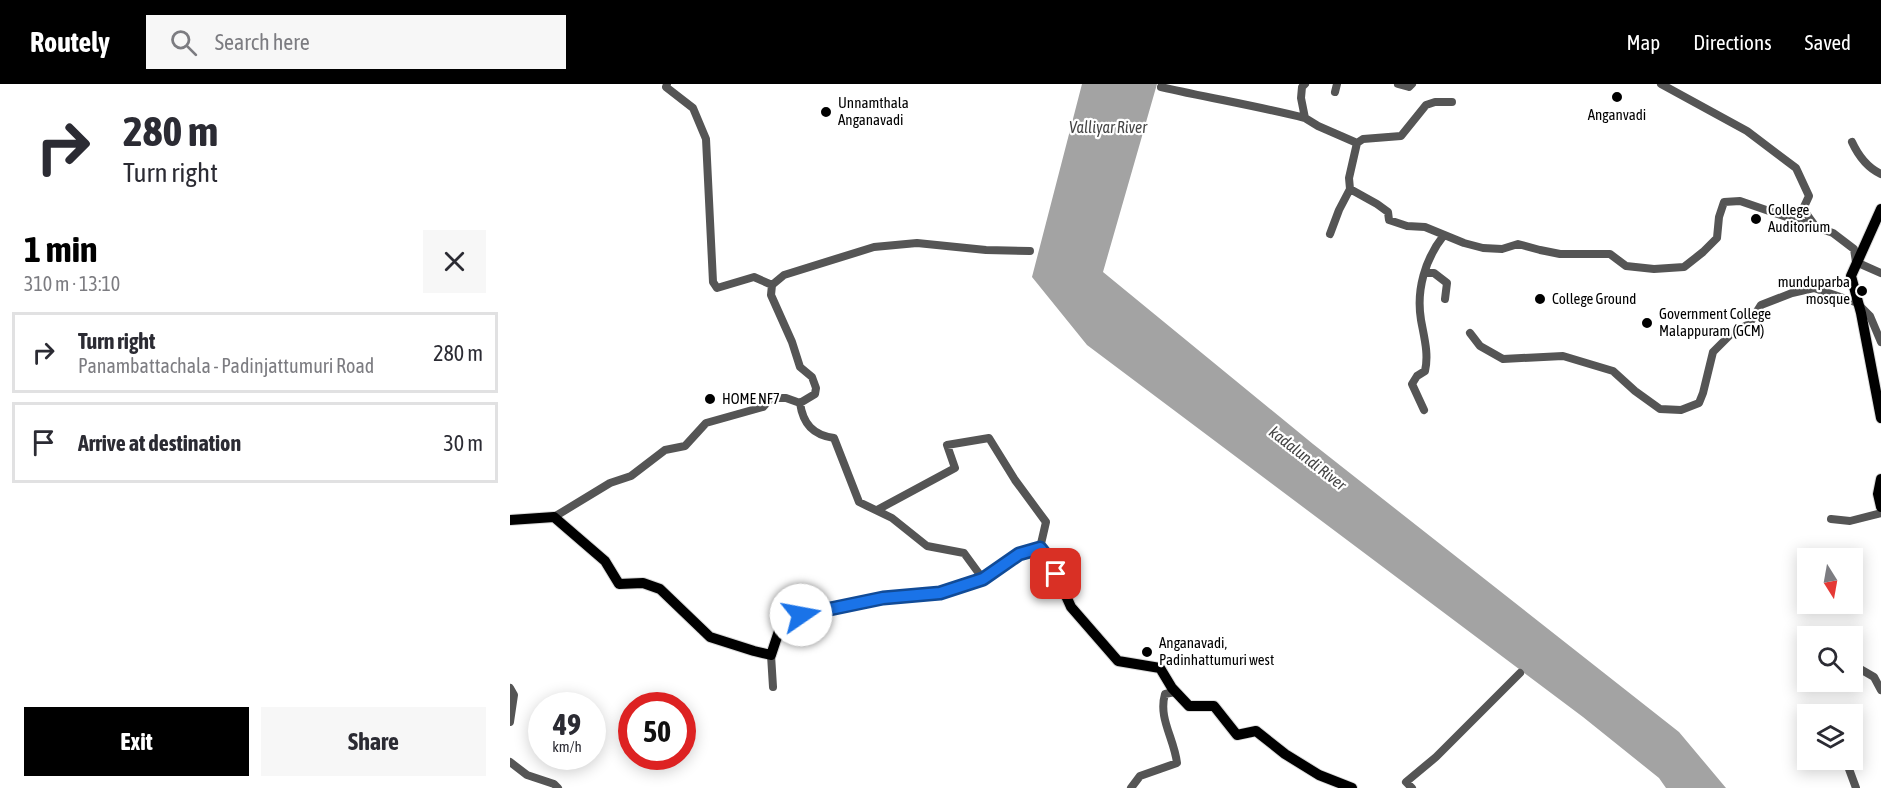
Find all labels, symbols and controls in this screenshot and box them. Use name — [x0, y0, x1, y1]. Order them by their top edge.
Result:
search box — [146, 15, 566, 69]
text: Routely — [30, 26, 110, 58]
icon: search — [167, 26, 200, 59]
text: Search here — [215, 29, 310, 55]
text: Map — [1626, 30, 1660, 54]
text: Directions — [1693, 30, 1772, 54]
text: Saved — [1805, 30, 1851, 54]
marker: Anganvadi — [1610, 90, 1624, 104]
place label: Unnamthala Anganavadi — [838, 94, 909, 128]
marker: Unnamthala Anganavadi — [819, 105, 833, 119]
place label: Anganvadi — [1588, 106, 1646, 123]
text: 280 m — [123, 107, 218, 155]
icon: right — [24, 108, 102, 186]
water label: Valliyar River — [1069, 118, 1148, 137]
text: Turn right — [123, 157, 218, 188]
place label: College Auditorium — [1768, 201, 1830, 235]
marker: College Auditorium — [1749, 212, 1763, 226]
text: 1 min — [24, 228, 98, 270]
button: close — [423, 230, 486, 293]
text: 310 m · 13:10 — [24, 272, 120, 295]
place label: munduparba mosque — [1778, 273, 1850, 307]
marker: munduparba mosque — [1855, 284, 1869, 298]
place label: College Ground — [1552, 290, 1636, 307]
marker: College Ground — [1533, 292, 1547, 306]
place label: Government College Malappuram (GCM) — [1659, 305, 1771, 339]
marker: Government College Malappuram (GCM) — [1640, 316, 1654, 330]
text: Turn right — [78, 328, 155, 354]
icon: right — [27, 336, 60, 369]
text: 280 m — [433, 340, 483, 366]
text: Panambattachala - Padinjattumuri Road — [78, 354, 374, 377]
place label: HOME NF7 — [722, 390, 780, 407]
marker: HOME NF7 — [703, 392, 717, 406]
water label: kadalundi River — [1266, 422, 1351, 494]
icon: arrive — [27, 426, 60, 459]
text: Arrive at destination — [78, 430, 241, 456]
text: 30 m — [443, 430, 483, 456]
pin — [1030, 548, 1081, 599]
north arrow — [1797, 548, 1863, 614]
map controls — [1797, 548, 1863, 770]
icon: arrive — [1039, 557, 1072, 590]
position arrow — [769, 583, 833, 647]
button: search — [1797, 626, 1863, 692]
place label: Anganavadi, Padinhattumuri west — [1159, 634, 1274, 668]
marker: Anganavadi, Padinhattumuri west — [1140, 645, 1154, 659]
speed limit sign: 50 — [618, 692, 696, 770]
button: layers — [1797, 704, 1863, 770]
button: Exit — [24, 707, 249, 776]
button: Share — [261, 707, 486, 776]
text: 49 — [553, 707, 581, 741]
text: km/h — [552, 738, 582, 755]

